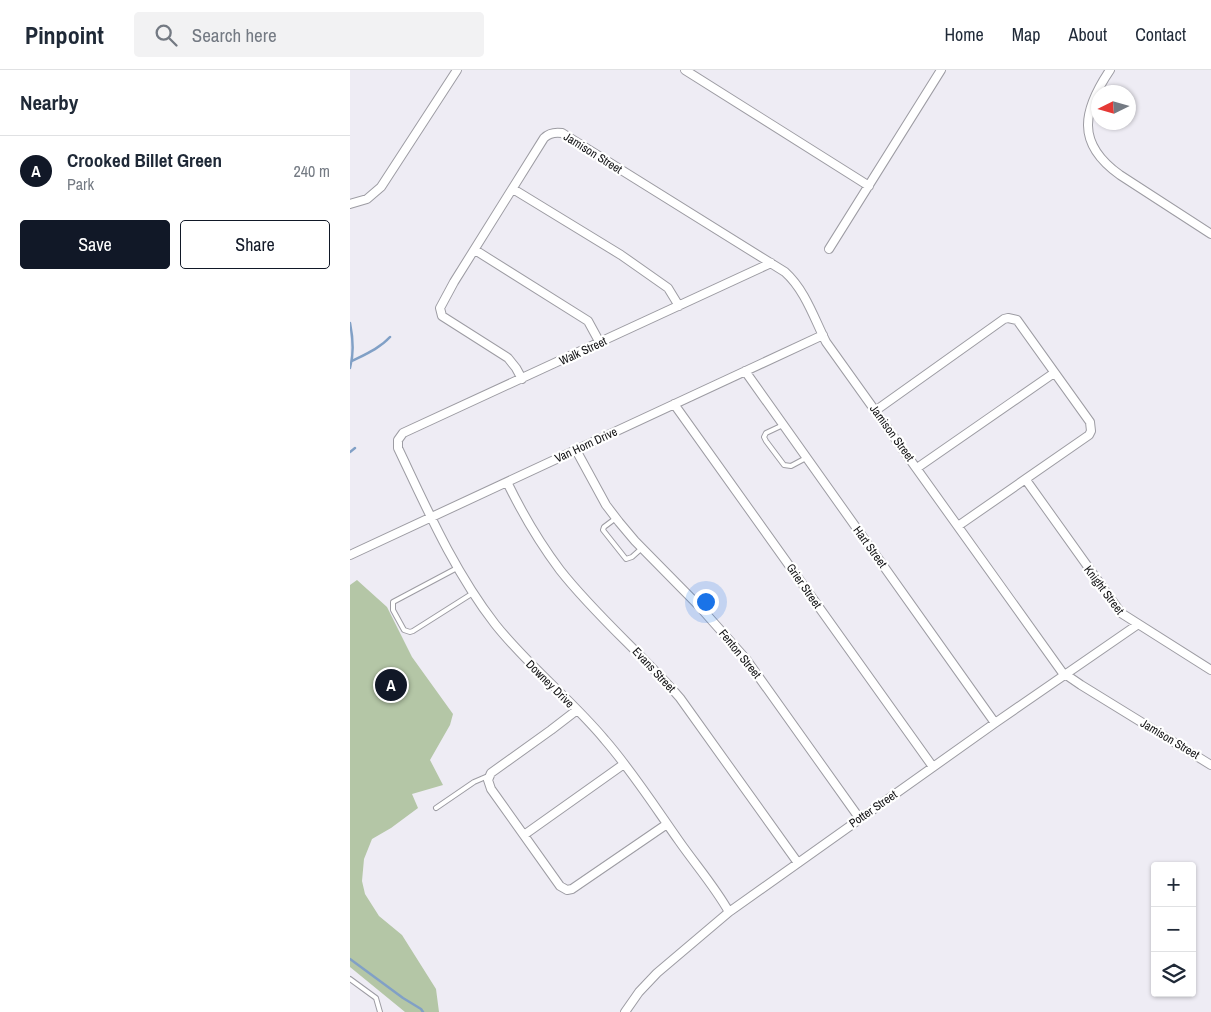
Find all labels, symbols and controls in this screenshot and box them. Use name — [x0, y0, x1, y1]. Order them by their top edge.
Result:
search box — [134, 12, 484, 57]
text: Pinpoint — [25, 19, 104, 51]
icon: search — [152, 21, 180, 49]
text: Search here — [192, 22, 277, 48]
text: Home — [944, 22, 984, 47]
text: Map — [1012, 22, 1041, 47]
text: About — [1069, 22, 1107, 47]
text: Contact — [1135, 22, 1186, 47]
north arrow — [1091, 85, 1136, 130]
text: Nearby — [20, 88, 78, 117]
street label: Jamison Street — [561, 129, 626, 177]
text: Crooked Billet Green — [67, 147, 222, 173]
text: A — [31, 160, 41, 182]
text: 240 m — [294, 160, 330, 182]
text: Park — [67, 173, 94, 195]
button: Save — [20, 220, 170, 269]
button: Share — [180, 220, 330, 269]
street label: Walk Street — [557, 333, 610, 369]
street label: Jamison Street — [866, 402, 918, 465]
street label: Van Horn Drive — [552, 424, 620, 466]
street label: Hart Street — [850, 523, 891, 571]
street label: Grier Street — [783, 560, 825, 612]
street label: Knight Street — [1080, 562, 1128, 618]
your location — [693, 589, 719, 615]
street label: Fenton Street — [715, 626, 765, 682]
street label: Evans Street — [629, 644, 679, 696]
street label: Downey Drive — [522, 656, 578, 712]
pin: A — [375, 666, 407, 704]
street label: Jamison Street — [1138, 715, 1203, 763]
street label: Potter Street — [846, 786, 900, 831]
map controls — [1151, 862, 1196, 997]
button: + — [1151, 862, 1196, 907]
button: − — [1151, 907, 1196, 952]
button: layers — [1151, 952, 1196, 997]

